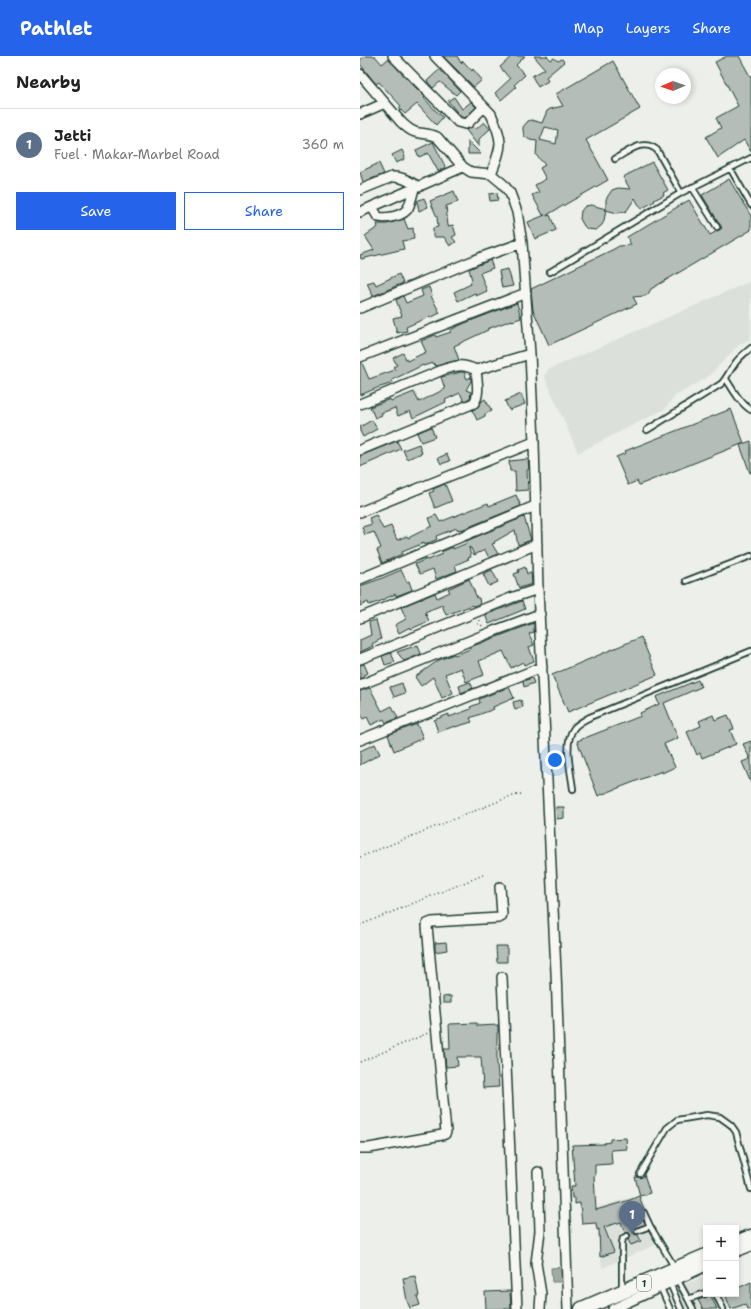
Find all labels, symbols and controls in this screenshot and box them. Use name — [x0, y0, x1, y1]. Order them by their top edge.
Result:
text: Pathlet — [20, 16, 92, 41]
text: Map — [574, 19, 604, 37]
text: Layers — [626, 19, 670, 37]
text: Share — [692, 19, 731, 37]
north arrow — [655, 68, 691, 104]
text: Nearby — [16, 71, 81, 93]
text: Jetti — [54, 126, 91, 146]
text: 1 — [26, 136, 32, 153]
text: 360 m — [302, 136, 344, 153]
text: Fuel · Makar-Marbel Road — [54, 146, 220, 163]
button: Save — [16, 192, 176, 230]
button: Share — [184, 192, 344, 230]
your location — [545, 750, 565, 770]
pin: 1 — [619, 1201, 645, 1234]
map controls — [703, 1225, 739, 1297]
button: + — [703, 1225, 739, 1261]
button: − — [703, 1261, 739, 1297]
road number: 1 — [637, 1275, 651, 1291]

